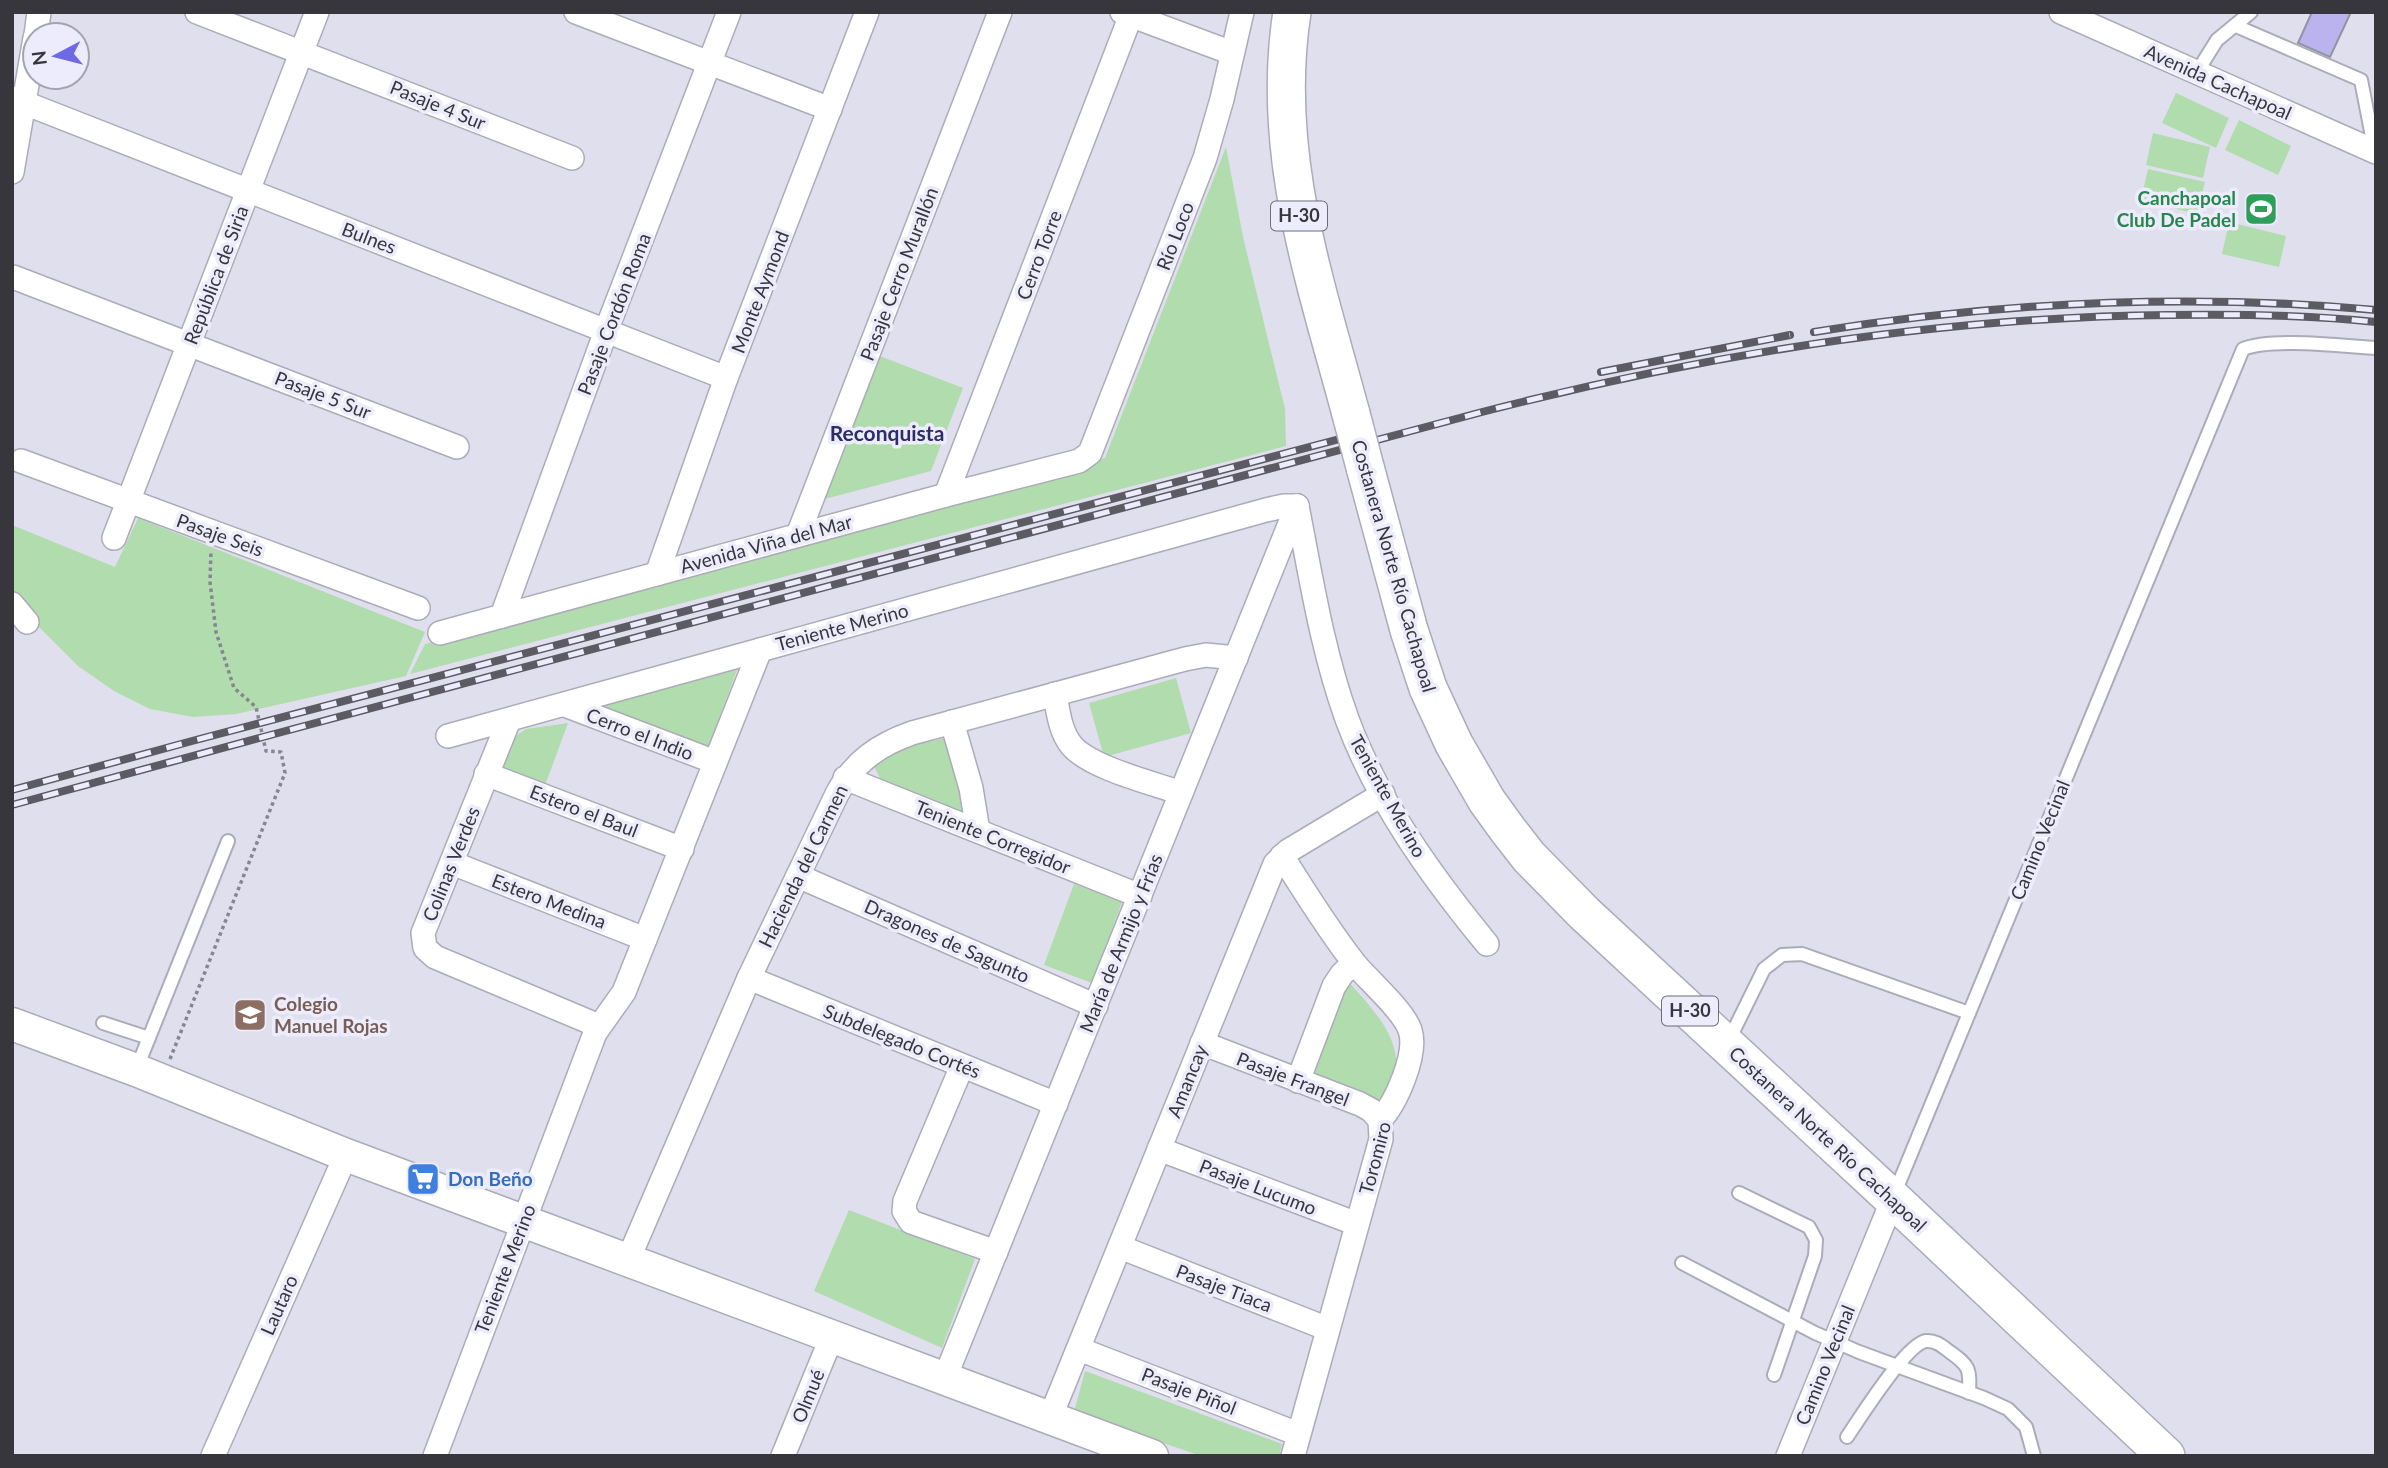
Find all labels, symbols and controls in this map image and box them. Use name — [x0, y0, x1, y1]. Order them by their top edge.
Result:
north arrow — [21, 21, 91, 91]
street label: Avenida Cachapoal — [2141, 39, 2295, 124]
text: N — [26, 49, 51, 67]
street label: Pasaje 4 Sur — [387, 75, 489, 134]
street label: Pasaje Cerro Murallón — [855, 184, 942, 364]
place label: Canchapoal Club De Padel — [2117, 186, 2236, 231]
sports icon: Canchapoal Club De Padel — [2242, 190, 2280, 228]
street label: Río Loco — [1151, 198, 1198, 273]
street label: República de Siria — [178, 202, 253, 348]
road number: H-30 — [1271, 202, 1327, 230]
street label: Cerro Torre — [1011, 207, 1066, 303]
street label: Bulnes — [339, 217, 399, 258]
street label: Monte Aymond — [726, 227, 793, 356]
street label: Pasaje Cordón Roma — [572, 230, 655, 398]
street label: Pasaje 5 Sur — [272, 366, 375, 423]
district label: Reconquista — [830, 420, 944, 445]
street label: Costanera Norte Río Cachapoal — [1347, 437, 1442, 695]
street label: Pasaje Seis — [174, 508, 267, 561]
street label: Avenida Viña del Mar — [677, 509, 854, 578]
street label: Teniente Merino — [773, 598, 911, 655]
street label: Cerro el Indio — [583, 703, 697, 764]
street label: Teniente Merino — [1345, 730, 1432, 861]
street label: Camino Vecinal — [2005, 776, 2074, 903]
street label: Estero el Baul — [527, 779, 642, 842]
street label: Hacienda del Carmen — [753, 781, 852, 951]
street label: Teniente Corregidor — [912, 795, 1074, 878]
street label: Colinas Verdes — [417, 803, 484, 925]
street label: María de Armijo y Frías — [1074, 850, 1167, 1035]
street label: Estero Medina — [489, 868, 610, 933]
street label: Dragones de Sagunto — [861, 894, 1033, 987]
place label: Colegio Manuel Rojas — [274, 992, 388, 1037]
school or university icon: Colegio Manuel Rojas — [231, 996, 269, 1034]
road number: H-30 — [1662, 996, 1718, 1026]
street label: Subdelegado Cortés — [820, 999, 984, 1083]
street label: Amancay — [1162, 1041, 1212, 1121]
street label: Costanera Norte Río Cachapoal — [1725, 1041, 1932, 1236]
street label: Pasaje Frangel — [1234, 1047, 1353, 1111]
street label: Toromiro — [1354, 1119, 1395, 1197]
street label: Pasaje Lucumo — [1196, 1154, 1320, 1219]
supermarket icon: Don Beño — [404, 1160, 442, 1198]
place label: Don Beño — [448, 1167, 533, 1190]
street label: Teniente Merino — [469, 1201, 540, 1337]
street label: Pasaje Tiaca — [1173, 1259, 1275, 1316]
street label: Lautaro — [255, 1271, 302, 1338]
street label: Camino Vecinal — [1790, 1301, 1859, 1428]
street label: Pasaje Piñol — [1139, 1362, 1240, 1419]
street label: Olmué — [786, 1366, 829, 1426]

